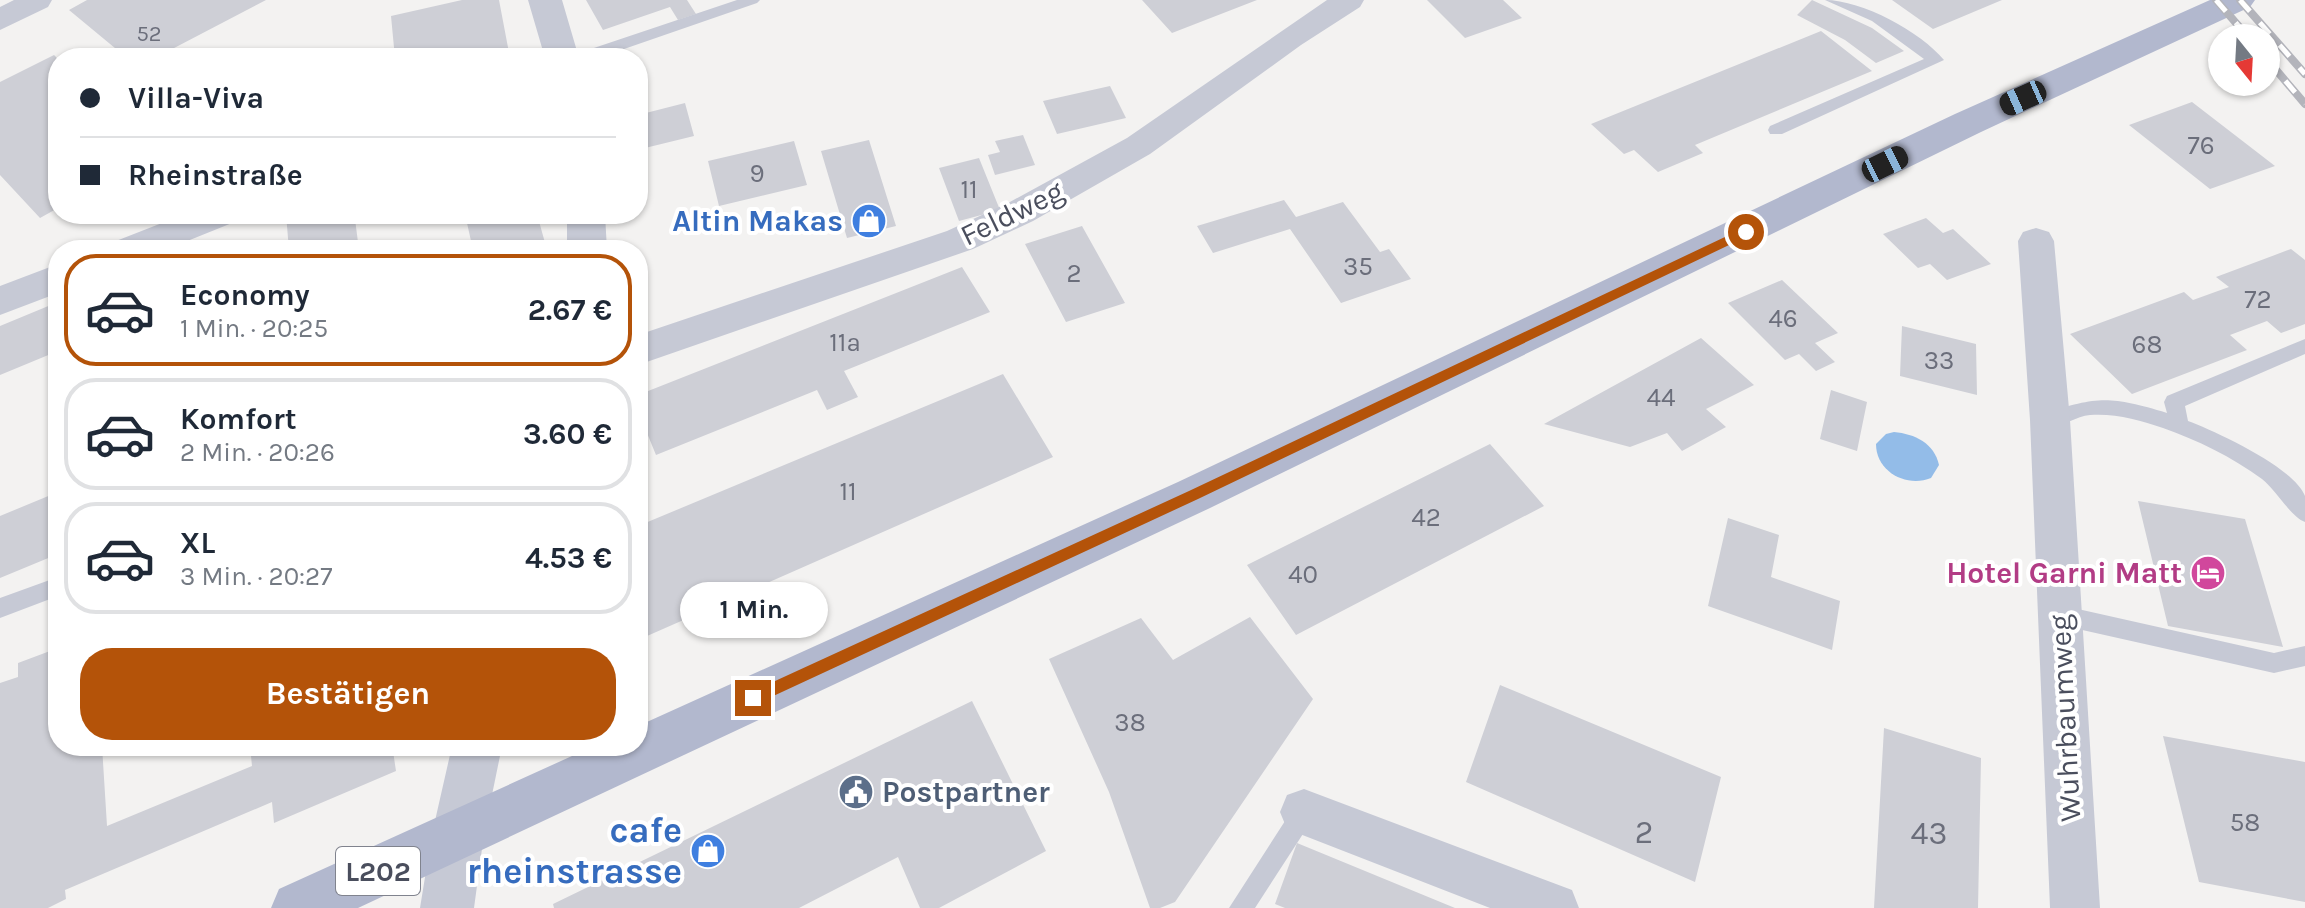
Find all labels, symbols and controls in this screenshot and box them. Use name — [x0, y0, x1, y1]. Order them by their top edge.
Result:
house number: 52 — [136, 21, 162, 47]
north arrow — [2208, 24, 2280, 96]
map controls — [2208, 24, 2280, 96]
car — [1996, 77, 2050, 119]
text: Villa-Viva — [128, 80, 264, 116]
house number: 76 — [2187, 130, 2215, 161]
car — [1858, 143, 1912, 185]
text: Rheinstraße — [128, 157, 303, 193]
house number: 9 — [749, 158, 765, 189]
street label: Feldweg — [954, 173, 1070, 253]
house number: 11 — [960, 174, 978, 205]
shop icon: Altin Makas — [850, 202, 888, 240]
place label: Altin Makas — [672, 203, 843, 239]
route start — [1728, 214, 1764, 250]
house number: 35 — [1343, 251, 1373, 282]
house number: 2 — [1066, 258, 1082, 289]
icon: car — [84, 274, 156, 346]
text: Economy — [180, 277, 310, 313]
house number: 72 — [2244, 284, 2272, 315]
text: 2.67 € — [528, 292, 612, 328]
house number: 46 — [1768, 303, 1798, 334]
text: 1 Min. · 20:25 — [180, 313, 328, 344]
house number: 11a — [829, 327, 861, 358]
house number: 68 — [2132, 329, 2162, 360]
house number: 33 — [1924, 345, 1954, 376]
house number: 44 — [1646, 382, 1676, 413]
icon: car — [84, 398, 156, 470]
text: Komfort — [180, 401, 297, 437]
text: 3.60 € — [523, 416, 612, 452]
text: 2 Min. · 20:26 — [180, 437, 335, 468]
house number: 11 — [839, 476, 857, 507]
house number: 42 — [1411, 502, 1441, 533]
icon: car — [84, 522, 156, 594]
text: XL — [180, 525, 215, 561]
text: 4.53 € — [525, 540, 612, 576]
hotel icon: Hotel Garni Matt — [2189, 554, 2227, 592]
place label: Hotel Garni Matt — [1946, 555, 2182, 591]
house number: 40 — [1288, 559, 1318, 590]
text: 3 Min. · 20:27 — [180, 561, 332, 592]
callout: 1 Min. — [679, 582, 827, 638]
text: 1 Min. — [720, 594, 788, 625]
street label: Wuhrbaumweg — [2042, 613, 2088, 823]
button: Bestätigen — [80, 648, 616, 740]
route end — [735, 680, 771, 716]
house number: 38 — [1114, 707, 1146, 738]
public building icon: Postpartner — [837, 773, 875, 811]
place label: Postpartner — [882, 774, 1050, 810]
house number: 58 — [2230, 807, 2260, 838]
place label: cafe rheinstrasse — [467, 809, 682, 892]
house number: 2 — [1635, 814, 1653, 851]
house number: 43 — [1911, 815, 1947, 852]
shop icon: cafe rheinstrasse — [689, 832, 727, 870]
road number: L202 — [336, 847, 420, 895]

